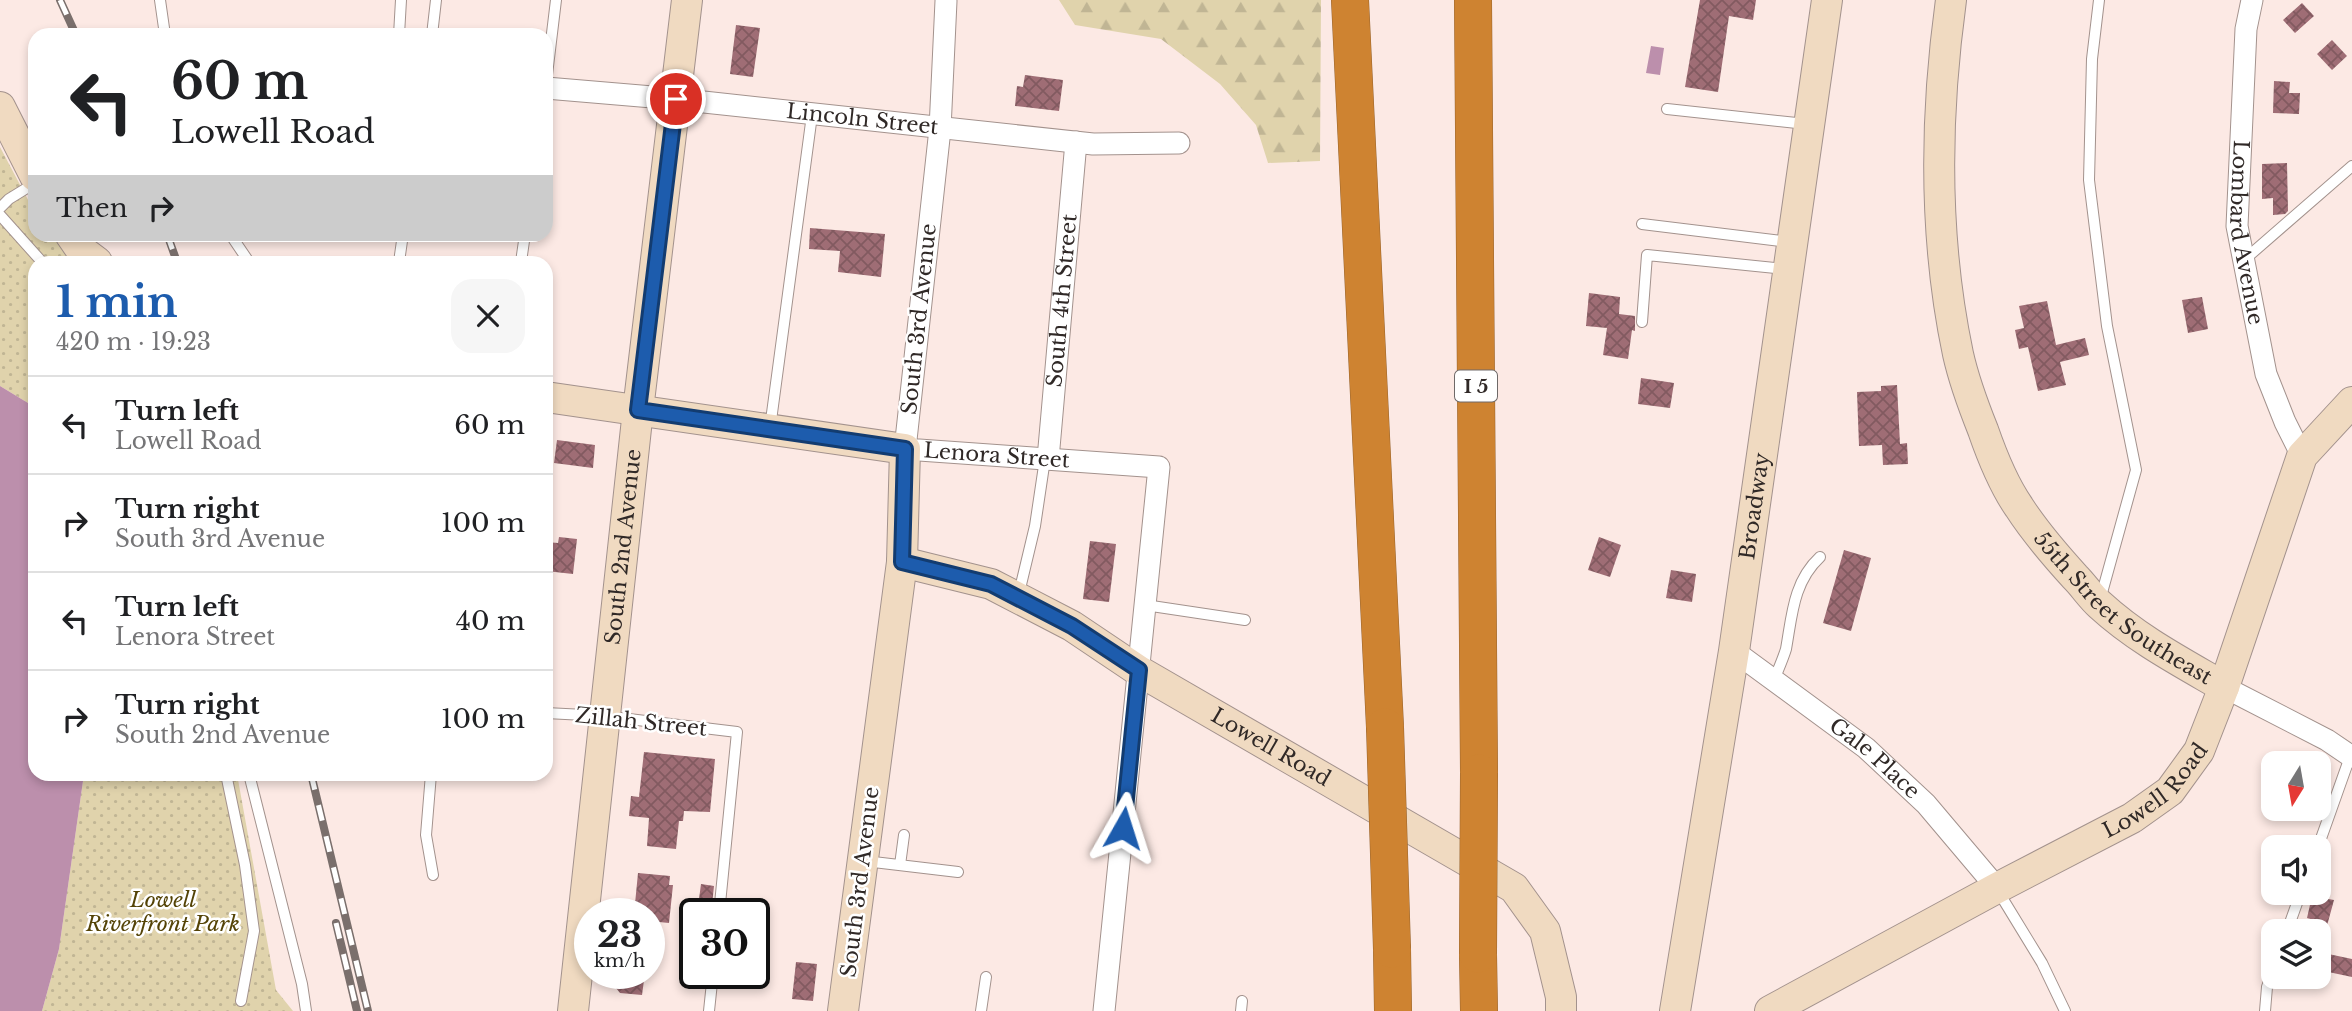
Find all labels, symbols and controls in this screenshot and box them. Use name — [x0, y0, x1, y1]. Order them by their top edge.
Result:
text: 60 m — [171, 51, 308, 112]
icon: left — [56, 56, 147, 147]
pin — [646, 69, 706, 129]
icon: arrive — [657, 80, 695, 118]
street label: Lincoln Street — [785, 98, 940, 140]
text: Lowell Road — [171, 112, 375, 152]
street label: Lombard Avenue — [2224, 140, 2269, 327]
icon: right — [142, 189, 180, 227]
text: Then — [56, 192, 128, 224]
street label: South 4th Street — [1041, 213, 1083, 388]
street label: South 3rd Avenue — [896, 222, 942, 416]
text: 1 min — [56, 276, 178, 328]
button: close — [451, 279, 525, 353]
text: 420 m · 19:23 — [56, 328, 211, 356]
road number: I 5 — [1455, 370, 1497, 402]
text: Turn left — [115, 395, 239, 427]
icon: left — [56, 406, 94, 444]
text: 60 m — [454, 409, 525, 441]
text: Lowell Road — [115, 427, 261, 455]
street label: Lenora Street — [923, 437, 1071, 474]
street label: South 2nd Avenue — [600, 448, 647, 646]
street label: Broadway — [1734, 451, 1775, 561]
text: Turn right — [115, 493, 260, 525]
icon: right — [56, 504, 94, 542]
text: 100 m — [441, 507, 525, 539]
text: South 3rd Avenue — [115, 525, 325, 553]
street label: 55th Street Southeast — [2028, 526, 2217, 690]
text: Turn left — [115, 591, 239, 623]
icon: left — [56, 602, 94, 640]
text: 40 m — [456, 605, 525, 637]
text: Lenora Street — [115, 623, 275, 651]
text: Turn right — [115, 689, 260, 721]
icon: right — [56, 700, 94, 738]
street label: Zillah Street — [574, 702, 708, 742]
text: 100 m — [441, 703, 525, 735]
street label: Lowell Road — [1206, 703, 1335, 792]
street label: Gale Place — [1824, 712, 1925, 804]
text: South 2nd Avenue — [115, 721, 330, 749]
street label: Lowell Road — [2098, 738, 2213, 844]
north arrow — [2261, 751, 2331, 821]
map controls — [2261, 751, 2331, 989]
street label: South 3rd Avenue — [835, 785, 885, 979]
position arrow — [1086, 791, 1160, 865]
button: sound — [2261, 835, 2331, 905]
park label: Lowell Riverfront Park — [85, 887, 240, 937]
speed limit sign: 30 — [679, 898, 770, 989]
text: 23 — [597, 913, 642, 956]
button: layers — [2261, 919, 2331, 989]
text: km/h — [594, 950, 645, 972]

